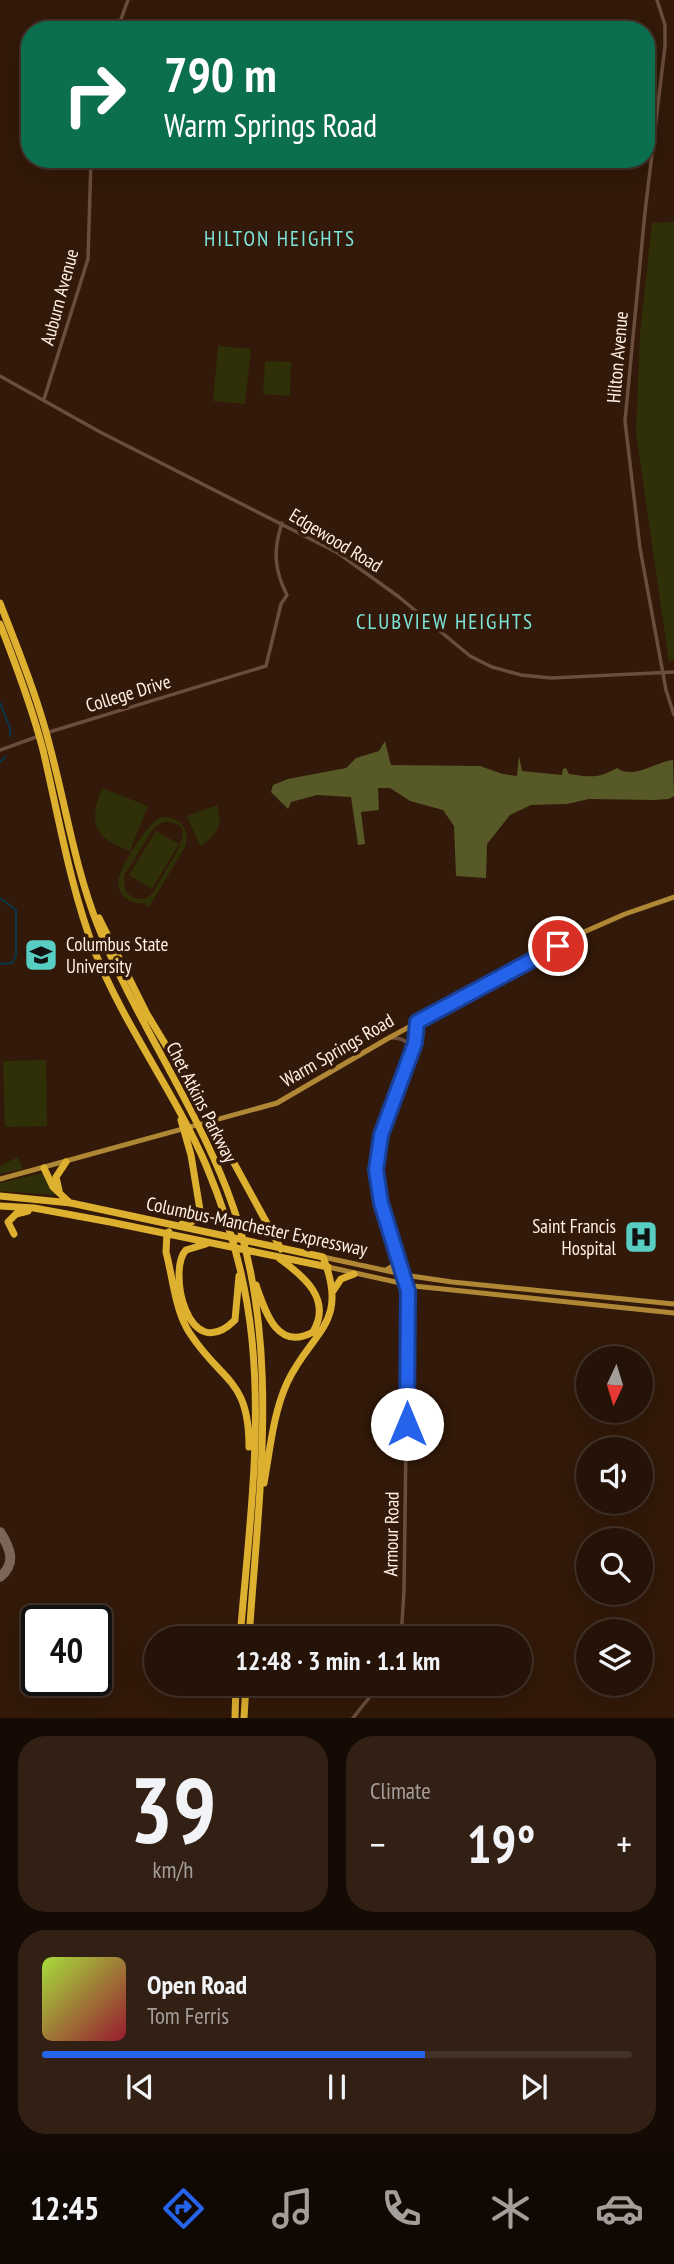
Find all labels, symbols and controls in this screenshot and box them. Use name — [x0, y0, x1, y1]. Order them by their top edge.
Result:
text: 790 m — [164, 42, 277, 106]
icon: right — [49, 49, 140, 140]
text: Warm Springs Road — [164, 104, 377, 146]
district label: HILTON HEIGHTS — [204, 225, 356, 252]
street label: Auburn Avenue — [35, 246, 83, 348]
street label: Hilton Avenue — [601, 310, 633, 404]
street label: Edgewood Road — [285, 503, 387, 577]
district label: CLUBVIEW HEIGHTS — [356, 608, 534, 635]
street label: College Drive — [83, 669, 174, 717]
pin — [528, 916, 588, 976]
icon: arrive — [539, 927, 577, 965]
place label: Columbus State University — [66, 932, 168, 978]
school or university icon: Columbus State University — [22, 936, 60, 974]
street label: Warm Springs Road — [276, 1008, 398, 1092]
street label: Chet Atkins Parkway — [161, 1038, 243, 1167]
street label: Columbus-Manchester Expressway — [144, 1191, 371, 1261]
place label: Saint Francis Hospital — [532, 1214, 617, 1260]
hospital icon: Saint Francis Hospital — [622, 1218, 660, 1256]
north arrow — [576, 1346, 653, 1423]
map controls — [576, 1346, 653, 1696]
position arrow — [370, 1387, 444, 1461]
button: sound — [576, 1437, 653, 1514]
street label: Armour Road — [378, 1491, 404, 1577]
button: search — [576, 1528, 653, 1605]
speed limit sign: 40 — [21, 1605, 112, 1696]
button: layers — [576, 1619, 653, 1696]
text: 12:48 · 3 min · 1.1 km — [236, 1644, 440, 1677]
text: 39 — [130, 1750, 217, 1868]
text: Climate — [370, 1776, 431, 1805]
text: 19° — [467, 1810, 535, 1877]
text: − — [370, 1819, 386, 1868]
text: + — [616, 1819, 632, 1868]
text: km/h — [153, 1855, 193, 1884]
text: Open Road — [147, 1968, 247, 2001]
text: Tom Ferris — [147, 2001, 229, 2030]
icon: previous — [121, 2068, 159, 2106]
icon: pause — [318, 2068, 356, 2106]
icon: next — [515, 2068, 553, 2106]
icon: directions — [159, 2184, 208, 2233]
icon: music — [268, 2184, 317, 2233]
icon: phone — [377, 2184, 426, 2233]
icon: climate — [486, 2184, 535, 2233]
icon: car — [595, 2184, 644, 2233]
text: 12:45 — [30, 2187, 99, 2229]

